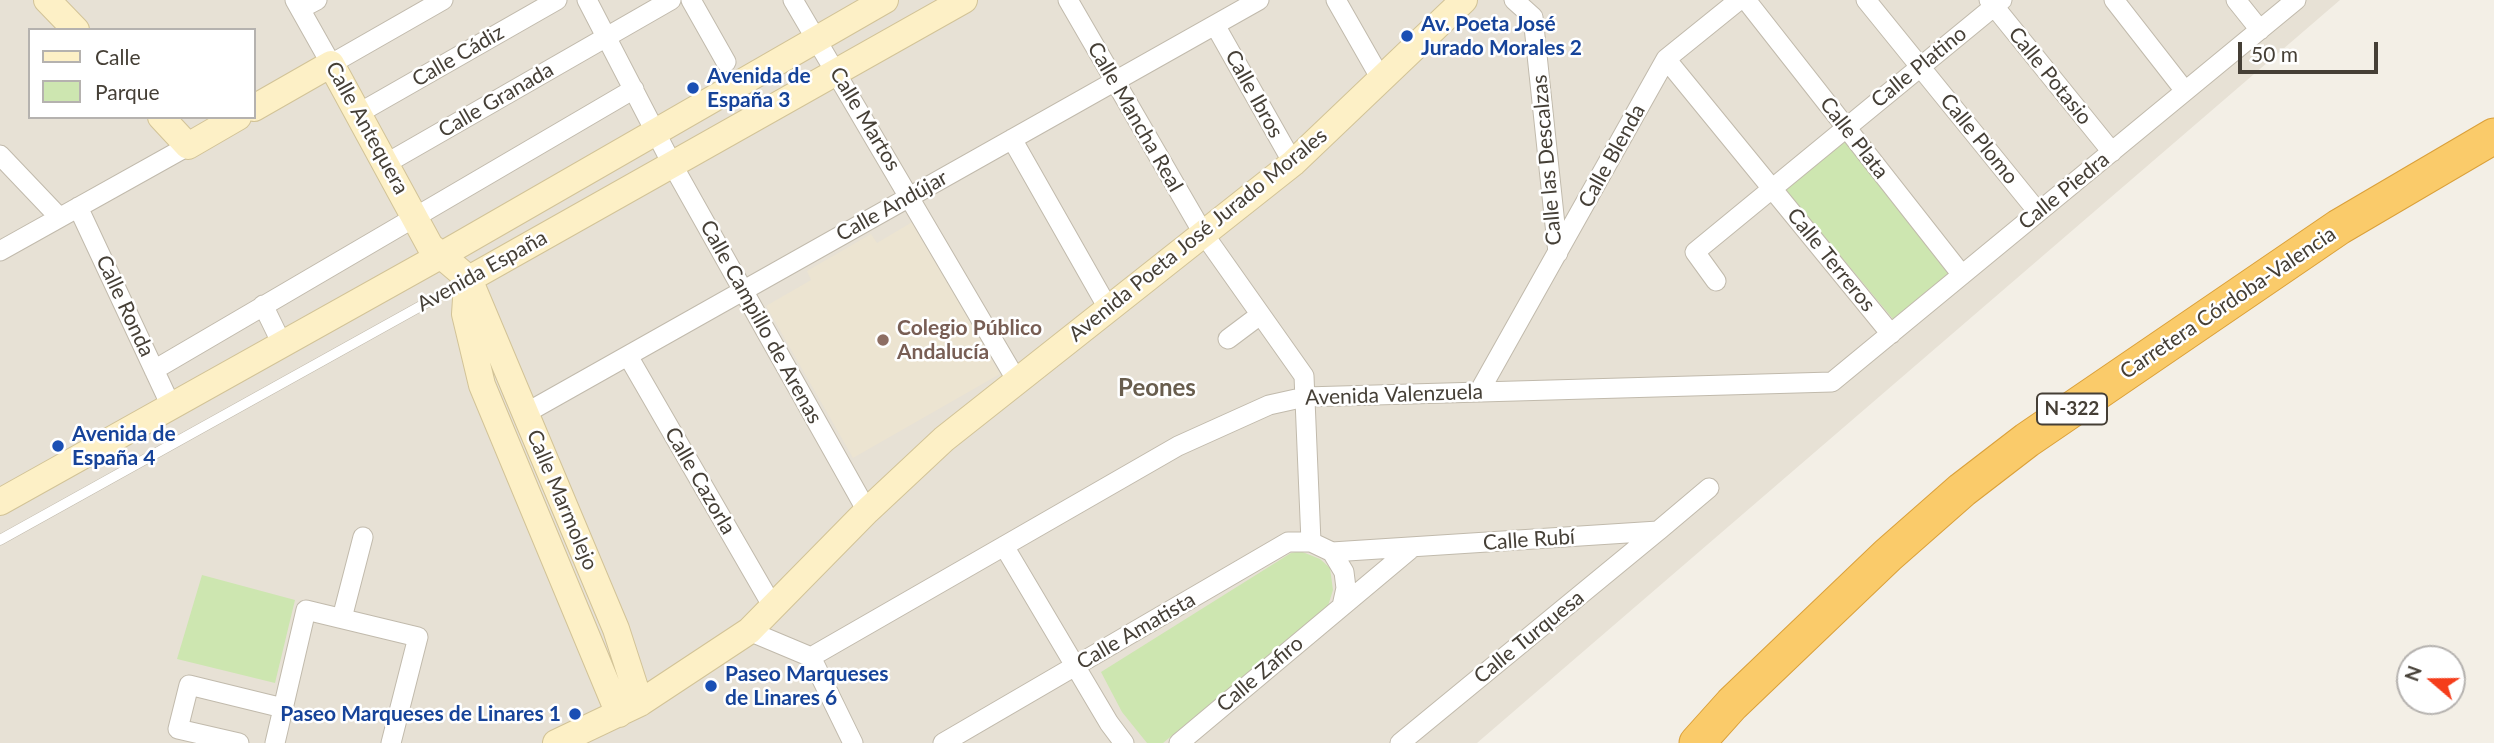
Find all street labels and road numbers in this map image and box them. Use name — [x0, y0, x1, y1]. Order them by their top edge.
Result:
street label: Calle Cádiz — [408, 20, 508, 92]
street label: Calle Platino — [1866, 21, 1972, 113]
street label: Calle Potasio — [2003, 22, 2097, 130]
street label: Calle Mancha Real — [1082, 38, 1188, 196]
street label: Calle Ibros — [1220, 46, 1288, 142]
street label: Calle Antequera — [320, 57, 414, 199]
street label: Calle Granada — [434, 57, 558, 143]
street label: Calle Martos — [824, 63, 906, 175]
street label: Calle las Descalzas — [1527, 74, 1567, 246]
street label: Calle Plomo — [1935, 89, 2023, 189]
street label: Calle Plata — [1814, 92, 1894, 184]
street label: Calle Blenda — [1573, 100, 1651, 212]
street label: Avenida Poeta José Jurado Morales — [1064, 123, 1332, 347]
street label: Calle Piedra — [2014, 147, 2114, 235]
street label: Calle Andújar — [832, 165, 952, 247]
street label: Calle Terreros — [1782, 203, 1880, 317]
street label: Calle Campillo de Arenas — [695, 216, 827, 428]
street label: Carretera Córdoba-Valencia — [2115, 221, 2341, 385]
street label: Avenida España — [413, 225, 551, 317]
street label: Calle Ronda — [91, 251, 159, 361]
street label: Avenida Valenzuela — [1305, 379, 1483, 411]
road number: N-322 — [2037, 394, 2107, 424]
street label: Calle Cazorla — [659, 423, 741, 539]
street label: Calle Marmolejo — [521, 426, 603, 574]
street label: Calle Rubí — [1482, 524, 1576, 556]
street label: Calle Turquesa — [1469, 585, 1589, 689]
street label: Calle Amatista — [1072, 587, 1200, 675]
street label: Calle Zafiro — [1212, 631, 1308, 717]

